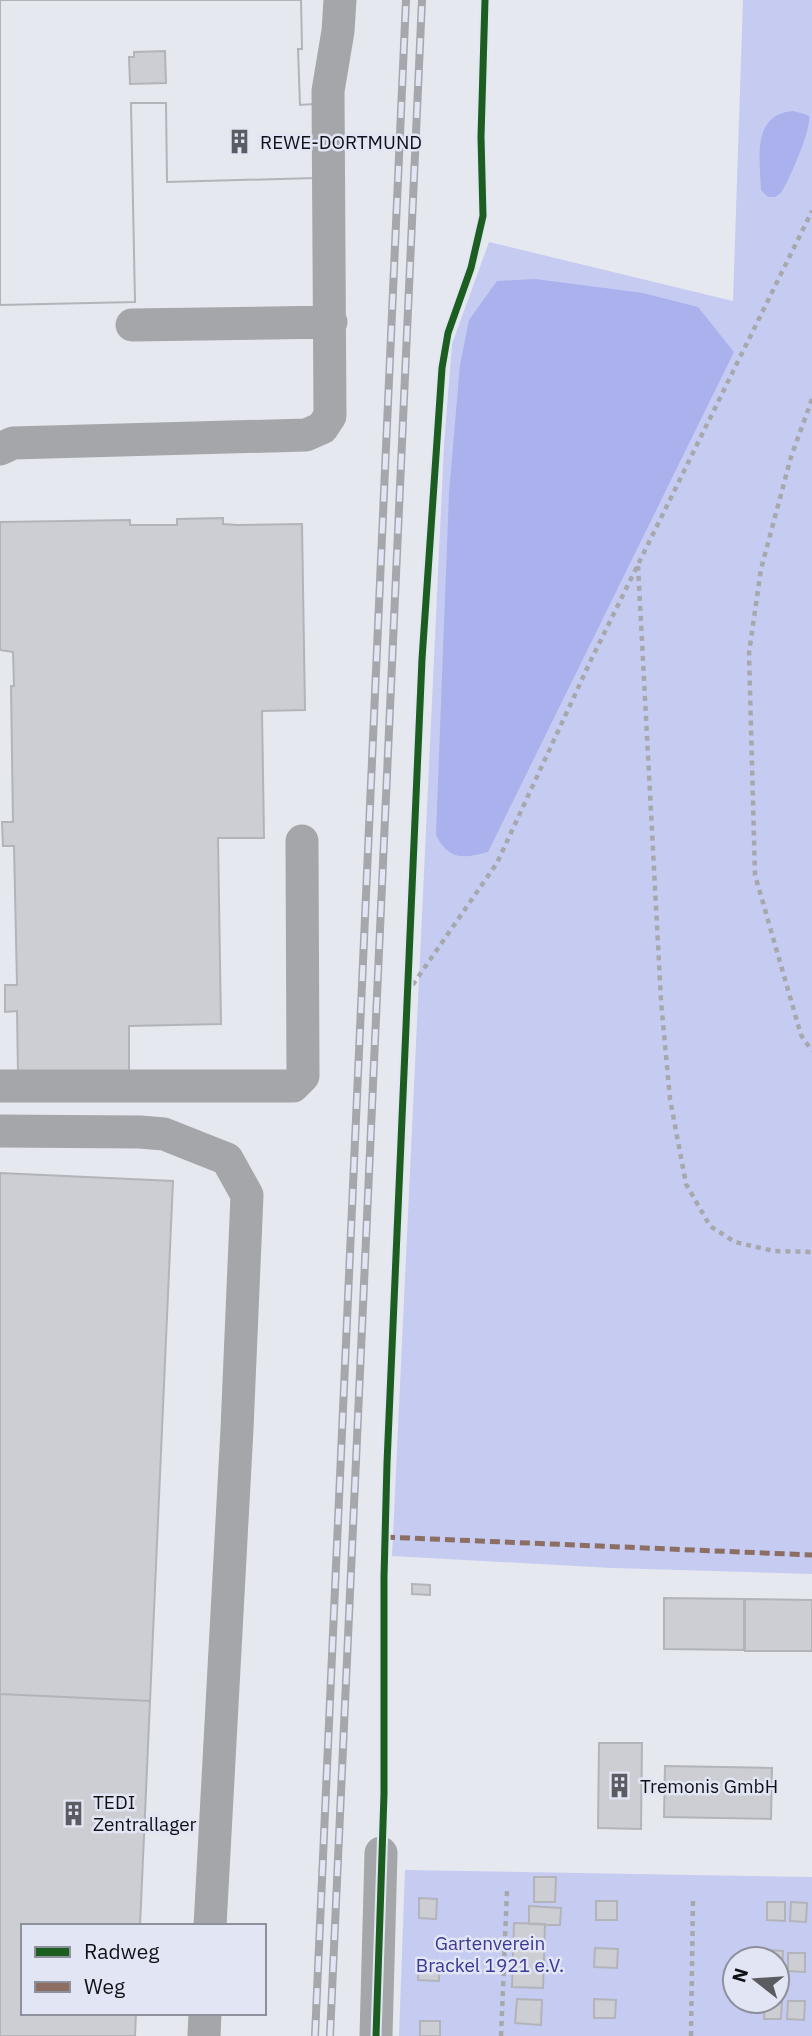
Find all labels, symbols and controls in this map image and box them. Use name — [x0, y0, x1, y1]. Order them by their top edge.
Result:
building icon: REWE-DORTMUND — [226, 128, 254, 156]
place label: REWE-DORTMUND — [260, 130, 422, 154]
building icon: Tremonis GmbH — [606, 1772, 634, 1800]
place label: Tremonis GmbH — [640, 1774, 778, 1798]
place label: TEDI Zentrallager — [93, 1790, 197, 1836]
building icon: TEDI Zentrallager — [59, 1799, 87, 1827]
legend — [21, 1924, 266, 2015]
park label: Gartenverein Brackel 1921 e.V. — [416, 1931, 564, 1977]
text: Radweg — [84, 1937, 159, 1965]
north arrow — [721, 1945, 791, 2015]
text: N — [726, 1965, 753, 1985]
text: Weg — [84, 1972, 125, 2000]

